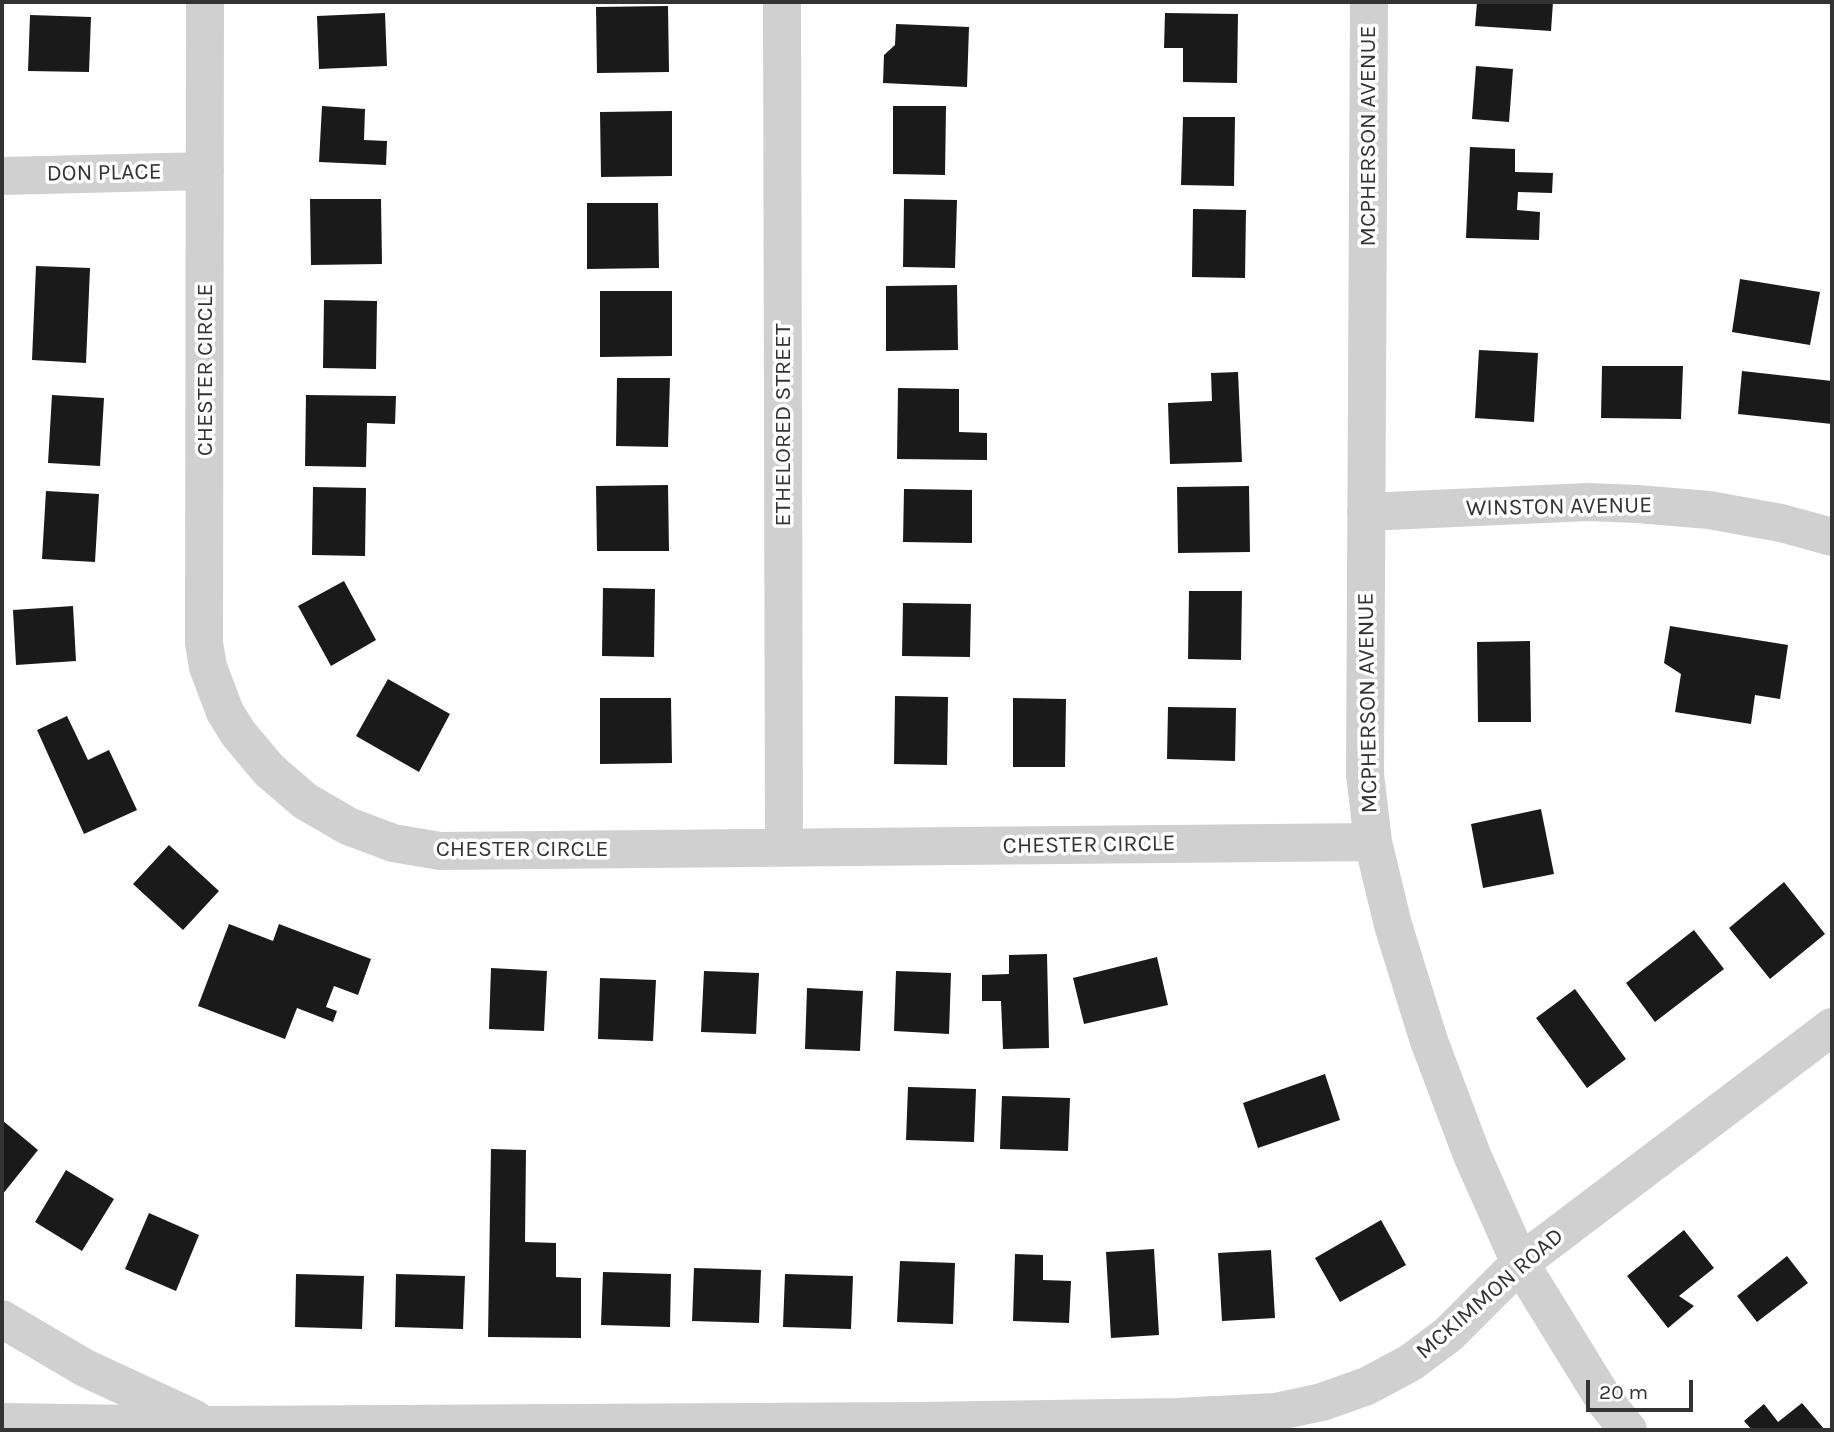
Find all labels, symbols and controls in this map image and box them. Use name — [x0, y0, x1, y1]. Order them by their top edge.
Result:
street label: MCPHERSON AVENUE — [1354, 26, 1382, 246]
street label: DON PLACE — [46, 158, 162, 188]
street label: CHESTER CIRCLE — [191, 284, 219, 456]
street label: ETHELORED STREET — [769, 324, 797, 526]
street label: WINSTON AVENUE — [1466, 492, 1652, 522]
street label: MCPHERSON AVENUE — [1352, 592, 1384, 814]
street label: CHESTER CIRCLE — [1002, 830, 1176, 860]
street label: CHESTER CIRCLE — [436, 835, 608, 863]
street label: MCKIMMON ROAD — [1411, 1222, 1569, 1366]
scale bar — [1589, 1366, 1696, 1410]
text: 20 m — [1599, 1380, 1648, 1404]

